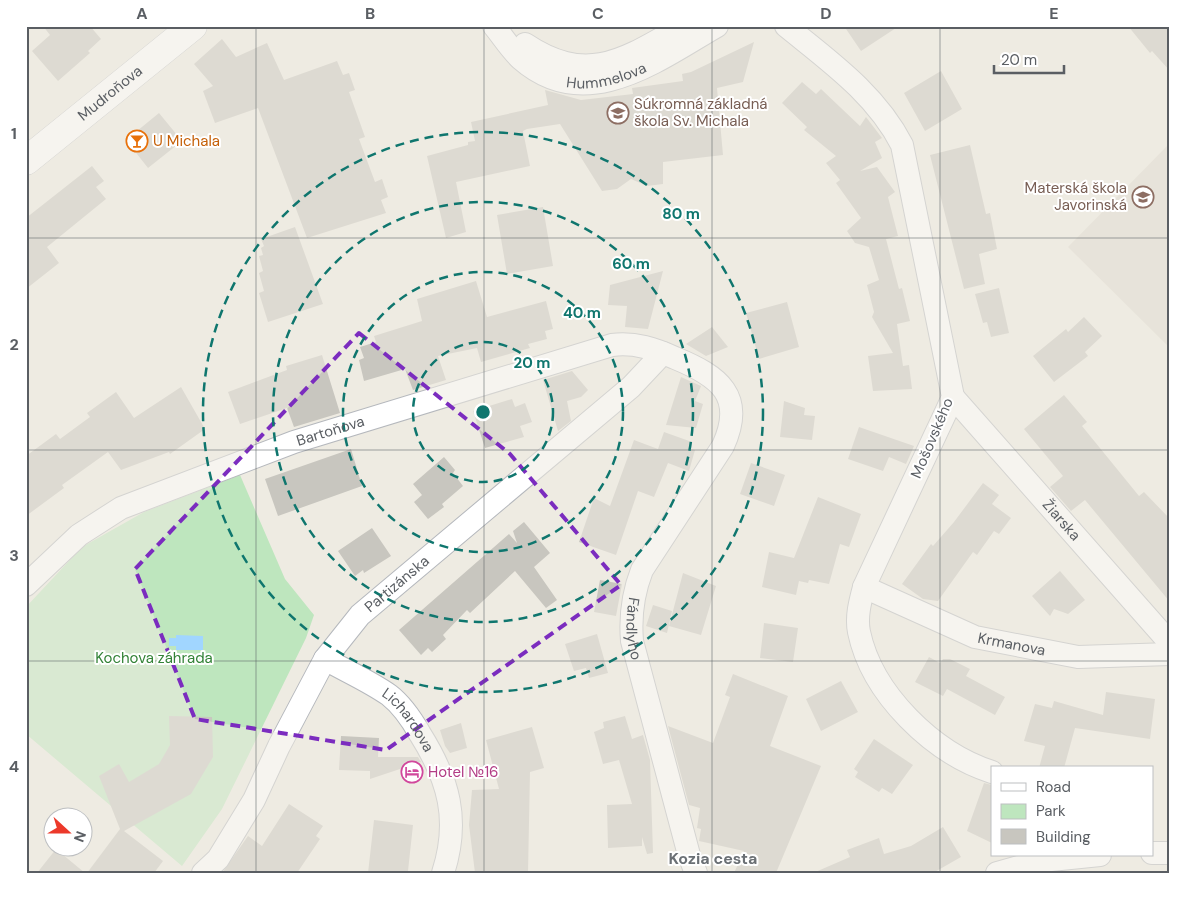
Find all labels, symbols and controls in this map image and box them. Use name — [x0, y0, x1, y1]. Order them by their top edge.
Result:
text: A — [136, 3, 148, 24]
text: B — [365, 3, 375, 24]
text: C — [592, 3, 604, 24]
text: D — [820, 3, 832, 24]
text: E — [1049, 3, 1059, 24]
scale bar — [994, 42, 1064, 74]
text: 20 m — [1001, 50, 1037, 70]
street label: Hummelova — [565, 58, 649, 94]
street label: Mudroňova — [74, 61, 146, 125]
place label: Súkromná základná škola Sv. Michala — [634, 94, 767, 131]
school or university icon: Súkromná základná škola Sv. Michala — [606, 101, 630, 125]
text: 1 — [11, 123, 17, 144]
bar icon: U Michala — [125, 129, 149, 153]
place label: U Michala — [153, 131, 220, 151]
place label: Materská škola Javorinská — [1025, 178, 1127, 215]
school or university icon: Materská škola Javorinská — [1131, 185, 1155, 209]
text: 80 m — [662, 204, 700, 224]
text: 60 m — [612, 254, 650, 274]
text: 40 m — [563, 303, 601, 323]
text: 2 — [9, 334, 19, 355]
text: 20 m — [514, 353, 550, 373]
street label: Mošovského — [906, 395, 958, 481]
centre of rings — [474, 403, 492, 421]
street label: Bartoňova — [294, 411, 367, 451]
street label: Žiarska — [1038, 495, 1085, 545]
text: 3 — [9, 545, 19, 566]
street label: Partizánska — [360, 551, 433, 617]
street label: Fándlyho — [621, 596, 647, 662]
street label: Krmanova — [976, 628, 1047, 660]
park label: Kochova záhrada — [95, 648, 213, 668]
street label: Lichardova — [378, 683, 439, 756]
text: 4 — [9, 756, 19, 777]
hotel icon: Hotel №16 — [400, 760, 424, 784]
place label: Hotel №16 — [428, 762, 499, 782]
legend — [991, 766, 1154, 856]
text: Road — [1036, 777, 1071, 797]
text: Park — [1036, 801, 1066, 821]
north arrow — [42, 806, 92, 856]
text: Building — [1036, 827, 1091, 847]
text: N — [70, 829, 90, 845]
district label: Kozia cesta — [669, 848, 757, 869]

